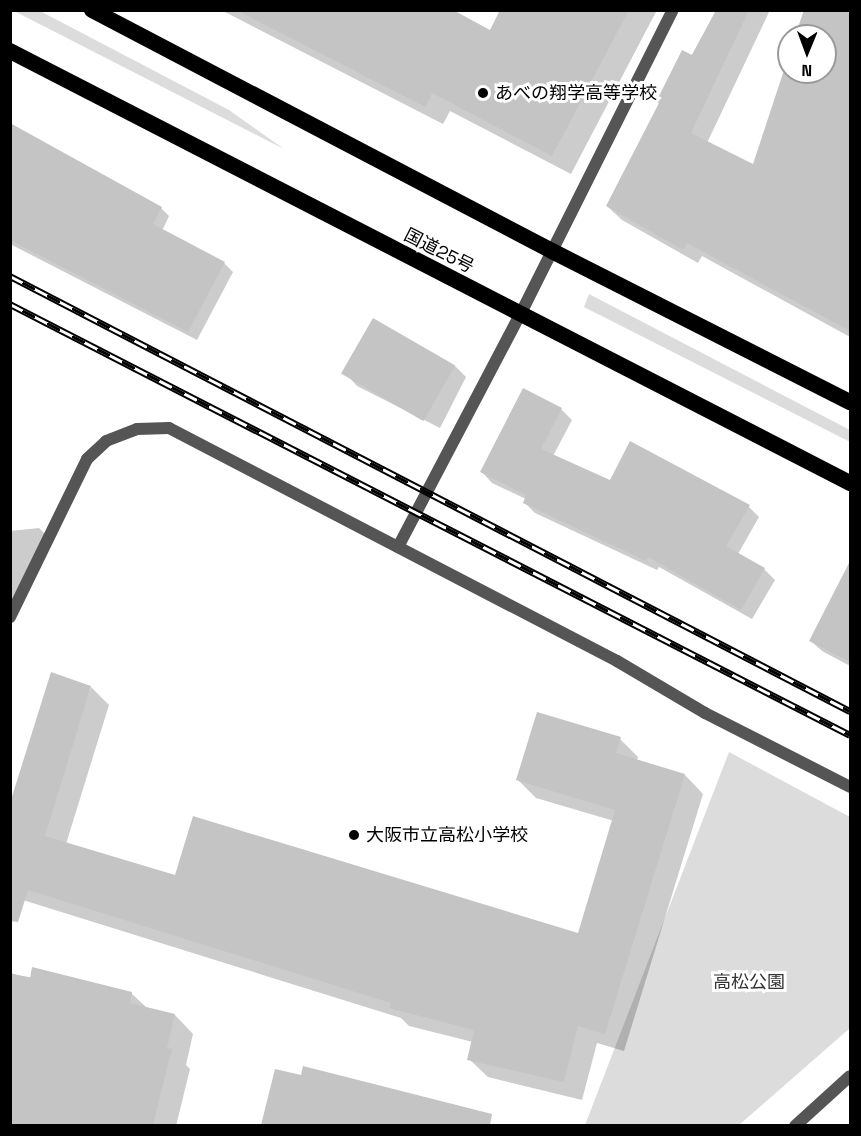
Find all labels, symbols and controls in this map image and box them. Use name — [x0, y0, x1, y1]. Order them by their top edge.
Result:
north arrow — [777, 24, 837, 84]
text: N — [801, 60, 812, 81]
place label: あべの翔学高等学校 — [495, 82, 657, 104]
marker: あべの翔学高等学校 — [476, 86, 490, 100]
street label: 国道25号 — [400, 224, 478, 278]
place label: 大阪市立高松小学校 — [366, 824, 528, 846]
marker: 大阪市立高松小学校 — [347, 828, 361, 842]
park label: 高松公園 — [713, 971, 785, 993]

